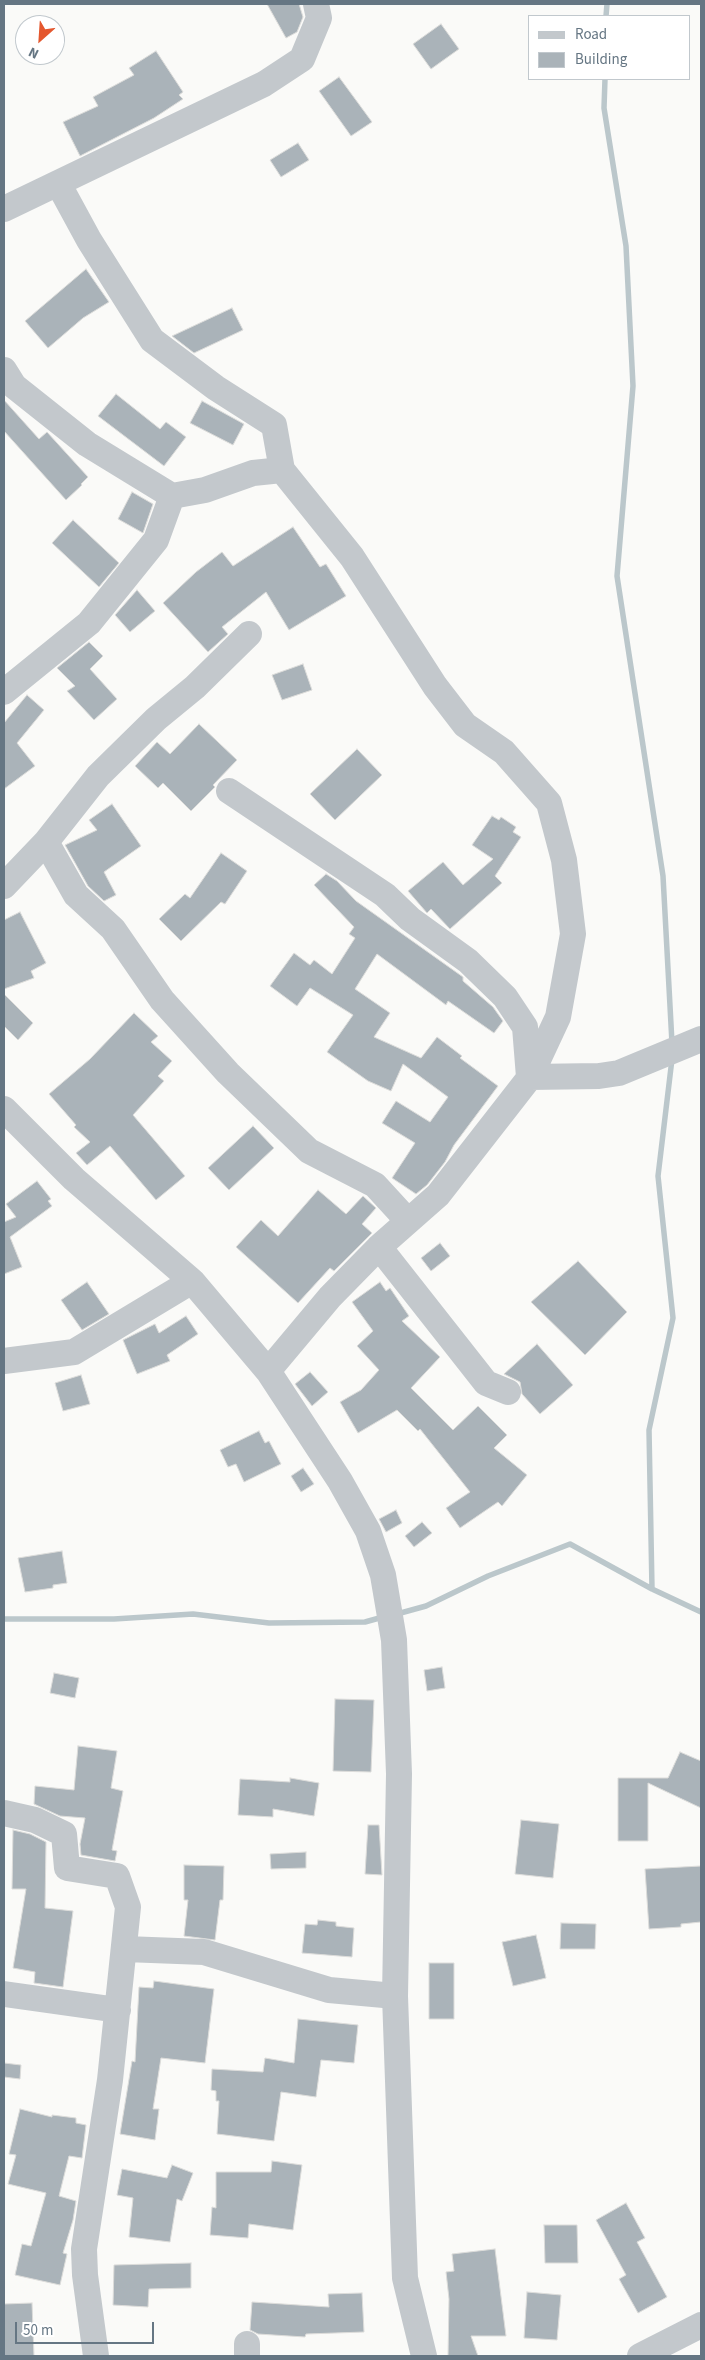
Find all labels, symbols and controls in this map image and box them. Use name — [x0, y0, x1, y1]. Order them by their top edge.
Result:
north arrow — [15, 15, 65, 65]
legend — [528, 15, 690, 80]
text: Road — [575, 24, 607, 45]
text: N — [25, 42, 42, 64]
text: Building — [575, 49, 627, 70]
scale bar — [18, 2312, 156, 2344]
text: 50 m — [23, 2320, 53, 2341]

